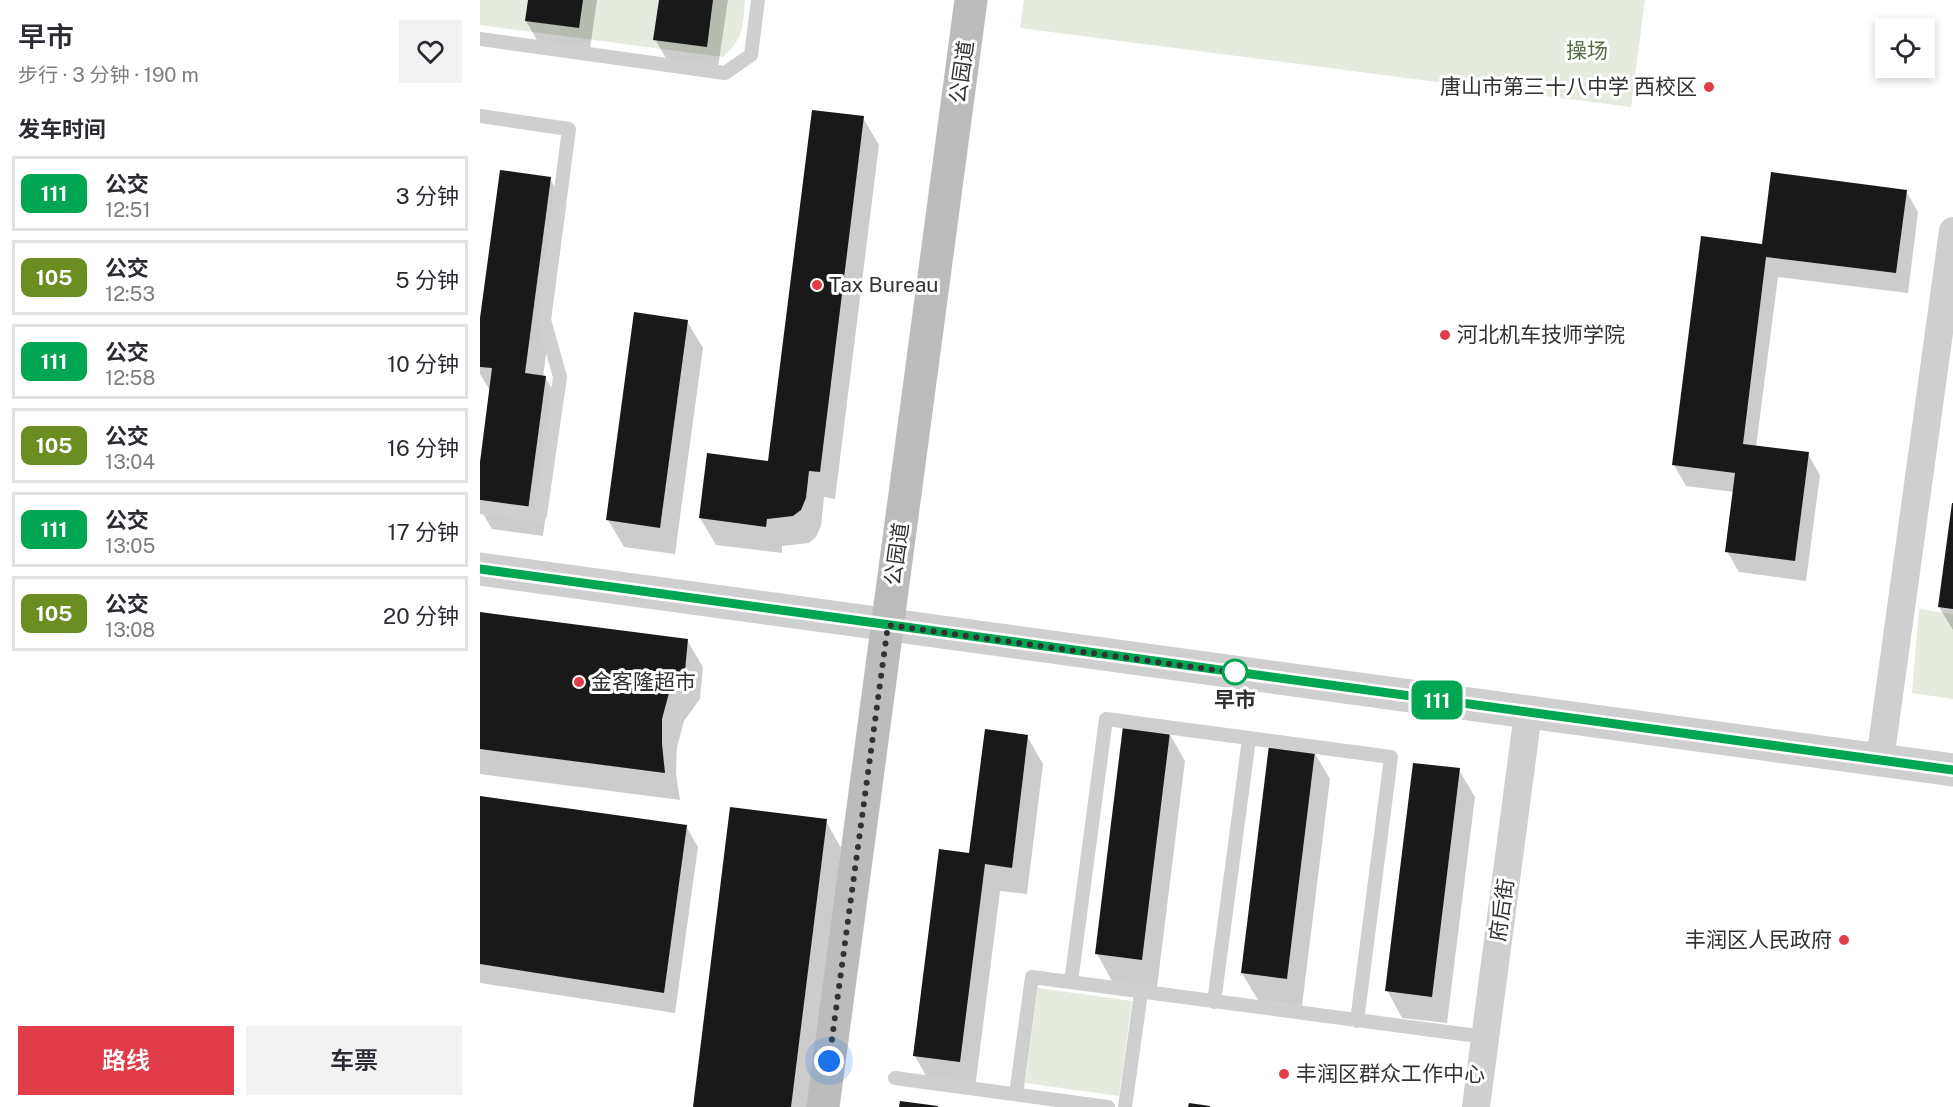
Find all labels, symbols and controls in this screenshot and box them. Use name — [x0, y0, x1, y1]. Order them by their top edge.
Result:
map controls — [1875, 18, 1935, 78]
button: locate — [1875, 18, 1935, 78]
text: 早市 — [18, 20, 74, 53]
button: heart — [399, 20, 462, 83]
park label: 操场 — [1566, 38, 1608, 63]
street label: 公园道 — [945, 39, 978, 105]
text: 步行 · 3 分钟 · 190 m — [18, 63, 199, 87]
place label: 唐山市第三十八中学 西校区 — [1440, 74, 1697, 99]
marker: 唐山市第三十八中学 西校区 — [1702, 80, 1716, 94]
text: 发车时间 — [18, 116, 106, 142]
text: 公交 — [105, 171, 149, 197]
text: 111 — [41, 181, 67, 206]
text: 3 分钟 — [396, 183, 459, 209]
text: 12:51 — [105, 198, 151, 222]
text: 公交 — [105, 255, 149, 281]
text: 105 — [36, 265, 72, 290]
text: 5 分钟 — [396, 267, 459, 293]
place label: Tax Bureau — [829, 272, 939, 297]
marker: Tax Bureau — [810, 278, 824, 292]
text: 12:53 — [105, 282, 155, 306]
place label: 河北机车技师学院 — [1457, 322, 1625, 347]
marker: 河北机车技师学院 — [1438, 328, 1452, 342]
text: 公交 — [105, 339, 149, 365]
text: 111 — [41, 349, 67, 374]
text: 10 分钟 — [387, 351, 459, 377]
text: 12:58 — [105, 366, 155, 390]
text: 公交 — [105, 423, 149, 449]
text: 105 — [36, 433, 72, 458]
text: 16 分钟 — [387, 435, 459, 461]
text: 13:04 — [105, 450, 155, 474]
text: 公交 — [105, 507, 149, 533]
text: 111 — [41, 517, 67, 542]
text: 17 分钟 — [387, 519, 459, 545]
street label: 公园道 — [880, 521, 913, 587]
text: 13:05 — [105, 534, 155, 558]
text: 公交 — [105, 591, 149, 617]
text: 105 — [36, 601, 72, 626]
text: 20 分钟 — [383, 603, 459, 629]
text: 13:08 — [105, 618, 155, 642]
marker: 早市 — [1222, 659, 1248, 685]
place label: 金客隆超市 — [591, 669, 696, 694]
marker: 金客隆超市 — [572, 675, 586, 689]
line badge: 111 — [1402, 680, 1472, 720]
place label: 早市 — [1214, 687, 1256, 712]
text: 111 — [1424, 688, 1450, 713]
street label: 府后街 — [1485, 877, 1518, 943]
place label: 丰润区人民政府 — [1685, 927, 1832, 952]
marker: 丰润区人民政府 — [1837, 933, 1851, 947]
button: 路线 — [18, 1026, 234, 1095]
button: 车票 — [246, 1026, 462, 1095]
your location — [814, 1046, 844, 1076]
place label: 丰润区群众工作中心 — [1296, 1061, 1485, 1086]
marker: 丰润区群众工作中心 — [1277, 1067, 1291, 1081]

